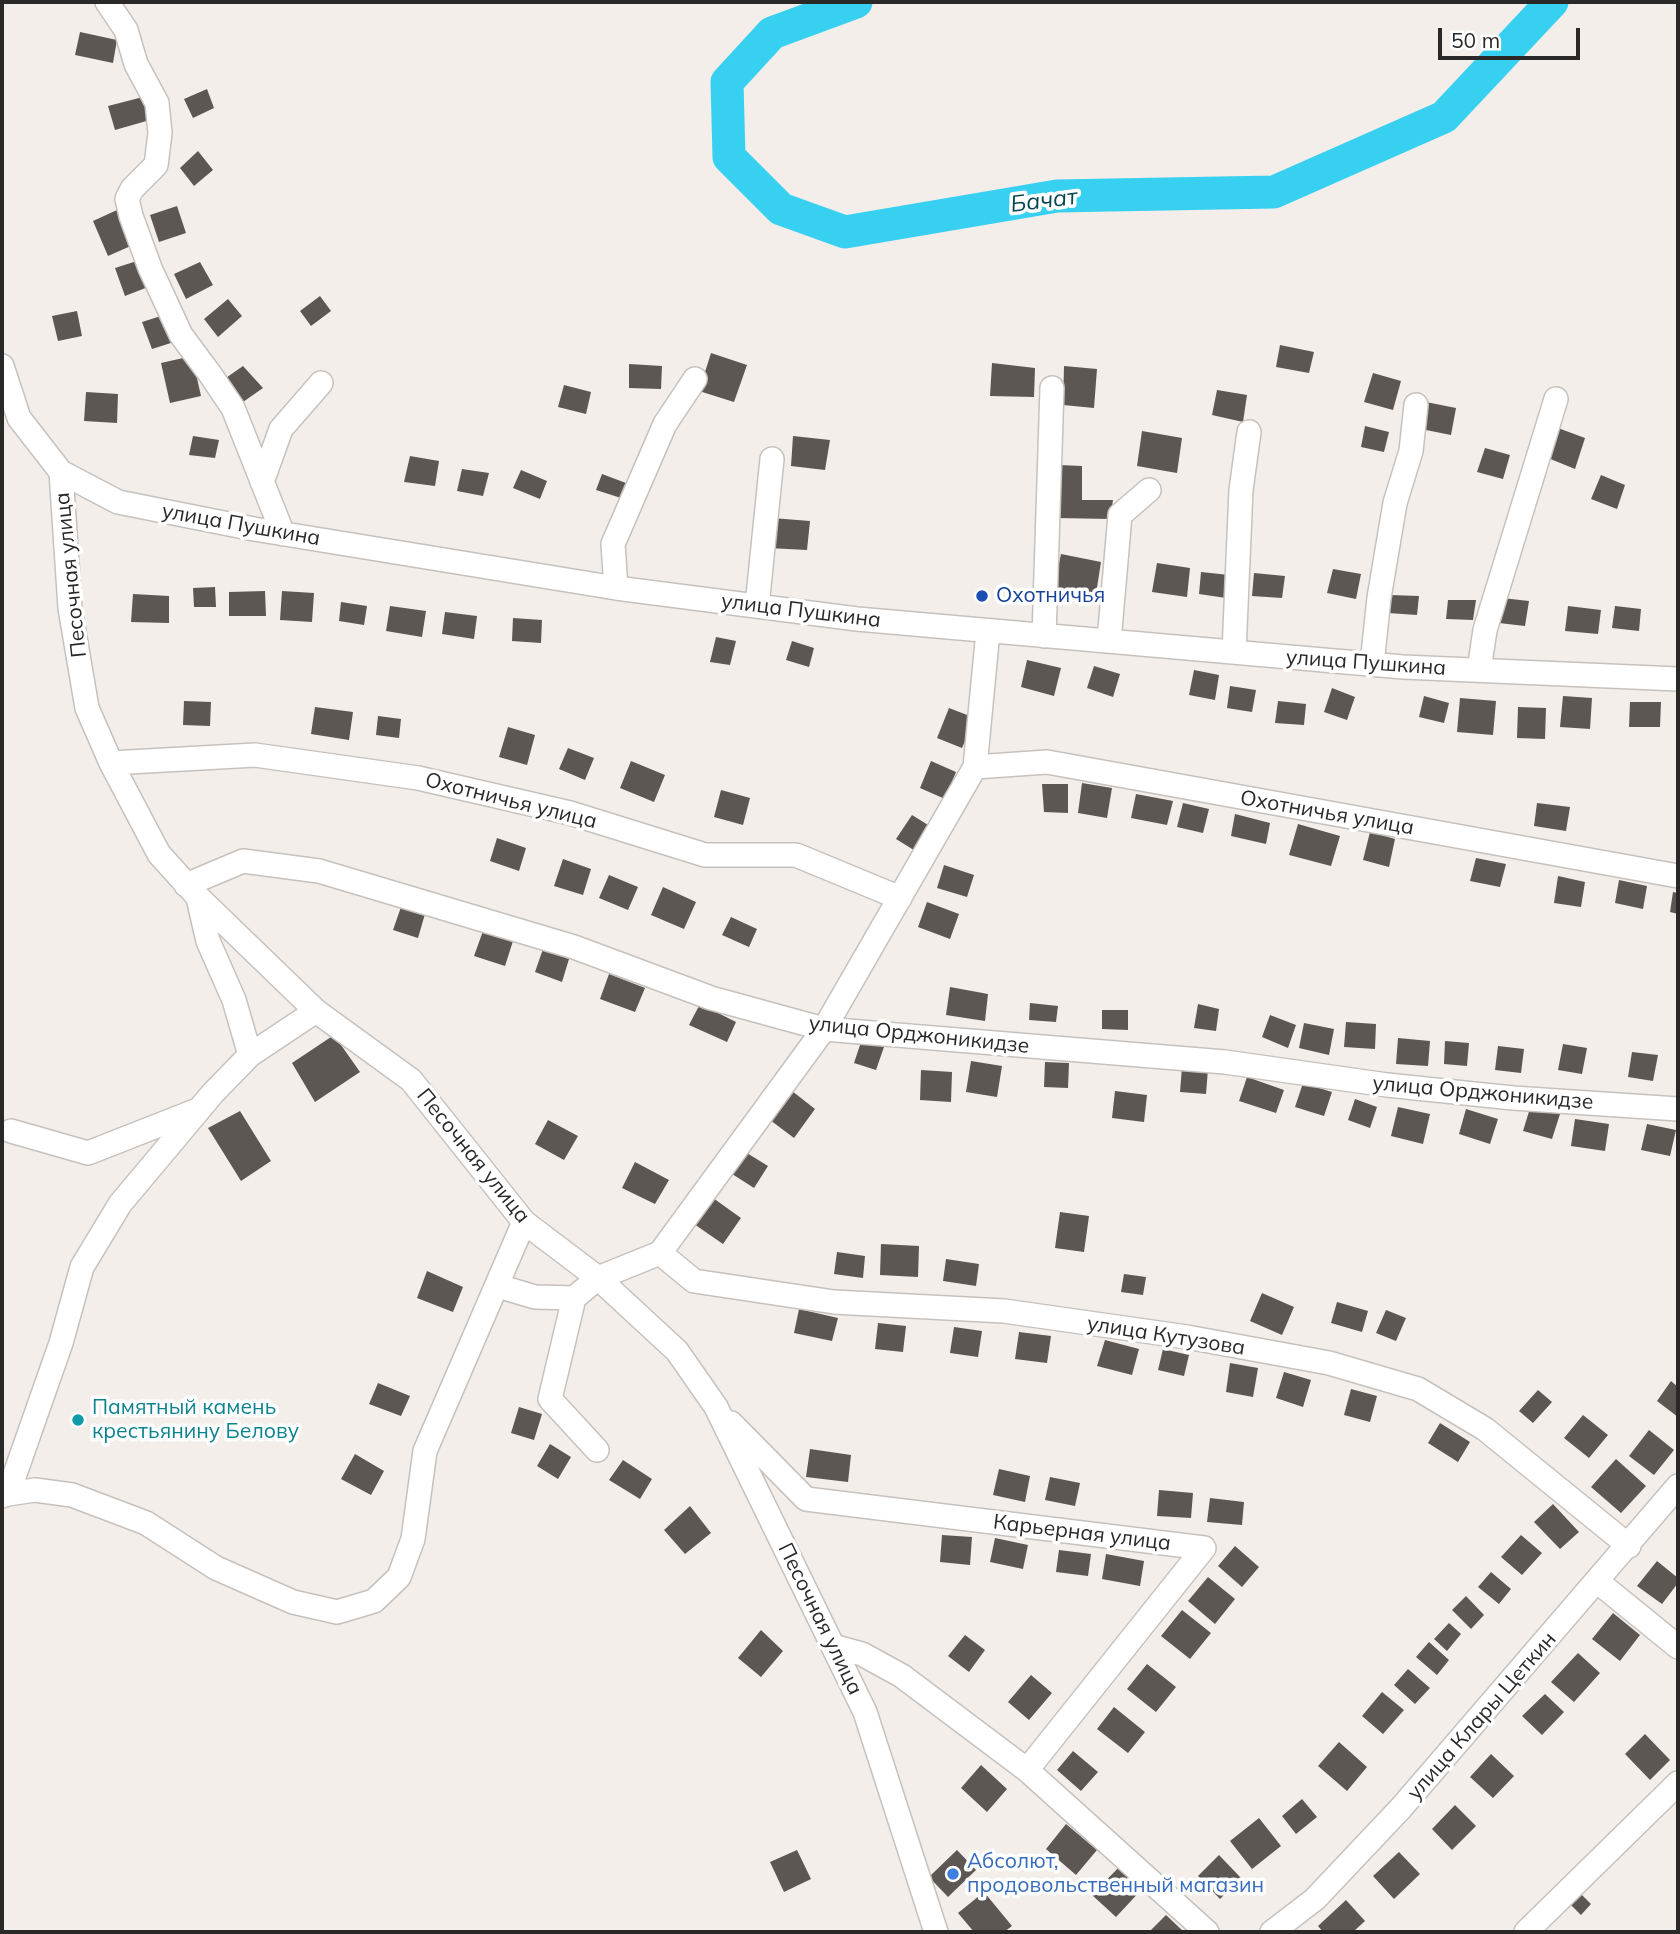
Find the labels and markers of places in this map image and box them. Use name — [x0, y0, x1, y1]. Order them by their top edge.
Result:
place label: Охотничья — [996, 583, 1105, 609]
marker: Охотничья — [974, 588, 990, 604]
place label: Памятный камень крестьянину Белову — [92, 1395, 299, 1445]
marker: Памятный камень крестьянину Белову — [70, 1412, 86, 1428]
place label: Абсолют, продовольственный магазин — [967, 1849, 1264, 1899]
marker: Абсолют, продовольственный магазин — [945, 1866, 961, 1882]

